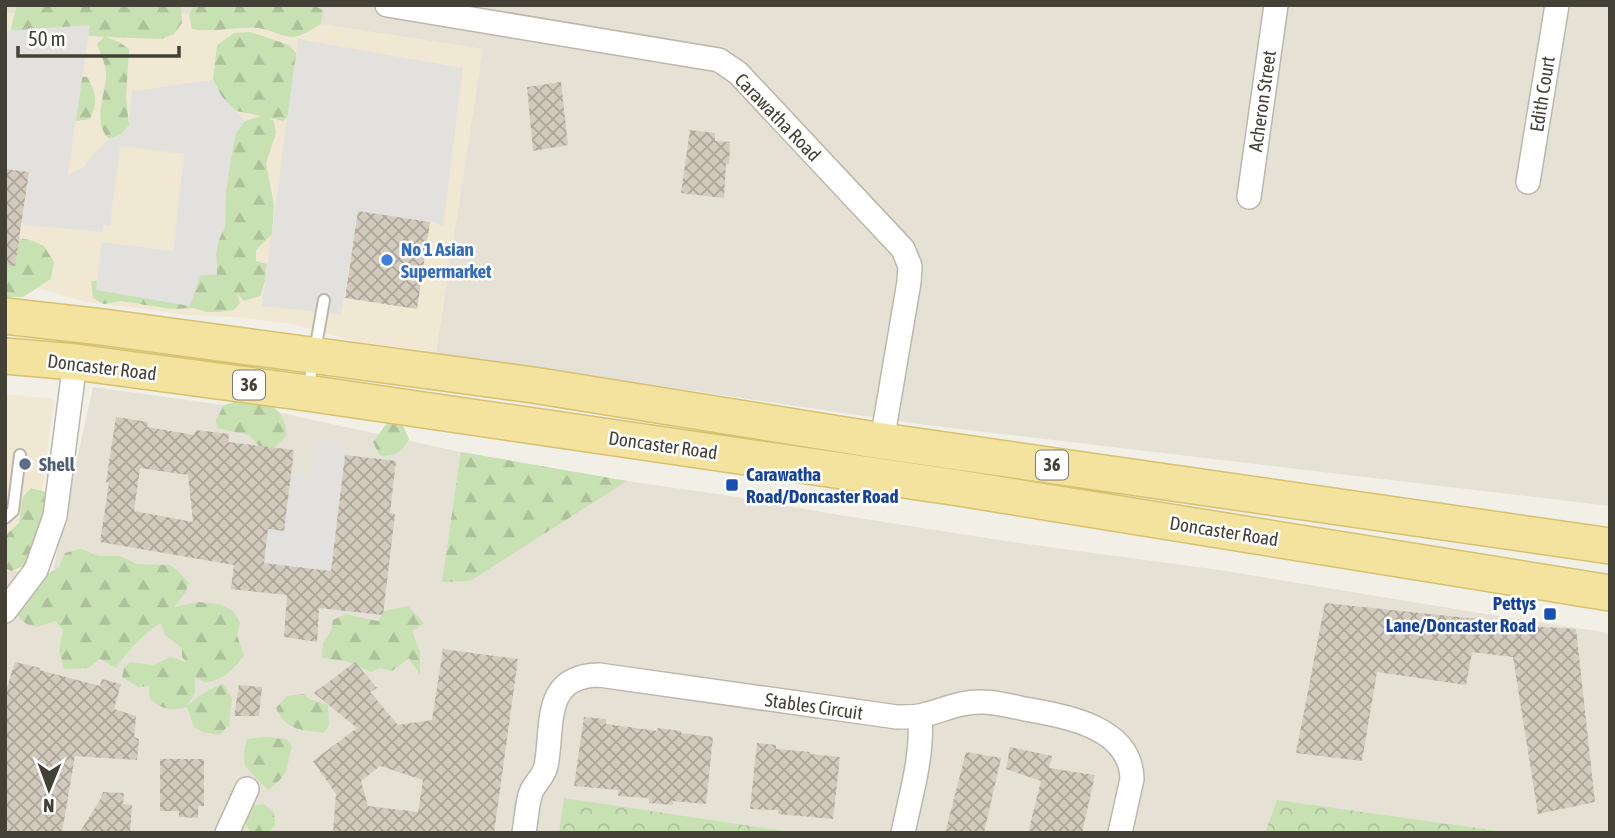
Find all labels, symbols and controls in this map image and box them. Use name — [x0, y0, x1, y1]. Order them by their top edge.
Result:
scale bar — [18, 14, 178, 58]
text: 50 m — [28, 26, 66, 50]
street label: Acheron Street — [1244, 49, 1280, 153]
street label: Edith Court — [1525, 55, 1559, 133]
street label: Carawatha Road — [731, 68, 825, 166]
place label: No 1 Asian Supermarket — [401, 238, 492, 282]
marker: No 1 Asian Supermarket — [379, 252, 395, 268]
street label: Doncaster Road — [46, 349, 158, 385]
road number: 36 — [233, 370, 265, 400]
street label: Doncaster Road — [607, 426, 719, 464]
road number: 36 — [1036, 450, 1068, 480]
place label: Shell — [39, 453, 76, 475]
marker: Shell — [17, 456, 33, 472]
place label: Carawatha Road/Doncaster Road — [746, 463, 898, 507]
marker: Carawatha Road/Doncaster Road — [724, 477, 740, 493]
street label: Doncaster Road — [1168, 512, 1280, 550]
place label: Pettys Lane/Doncaster Road — [1386, 592, 1536, 636]
marker: Pettys Lane/Doncaster Road — [1542, 606, 1558, 622]
street label: Stables Circuit — [764, 688, 864, 724]
north arrow — [14, 754, 84, 824]
text: N — [43, 795, 55, 817]

